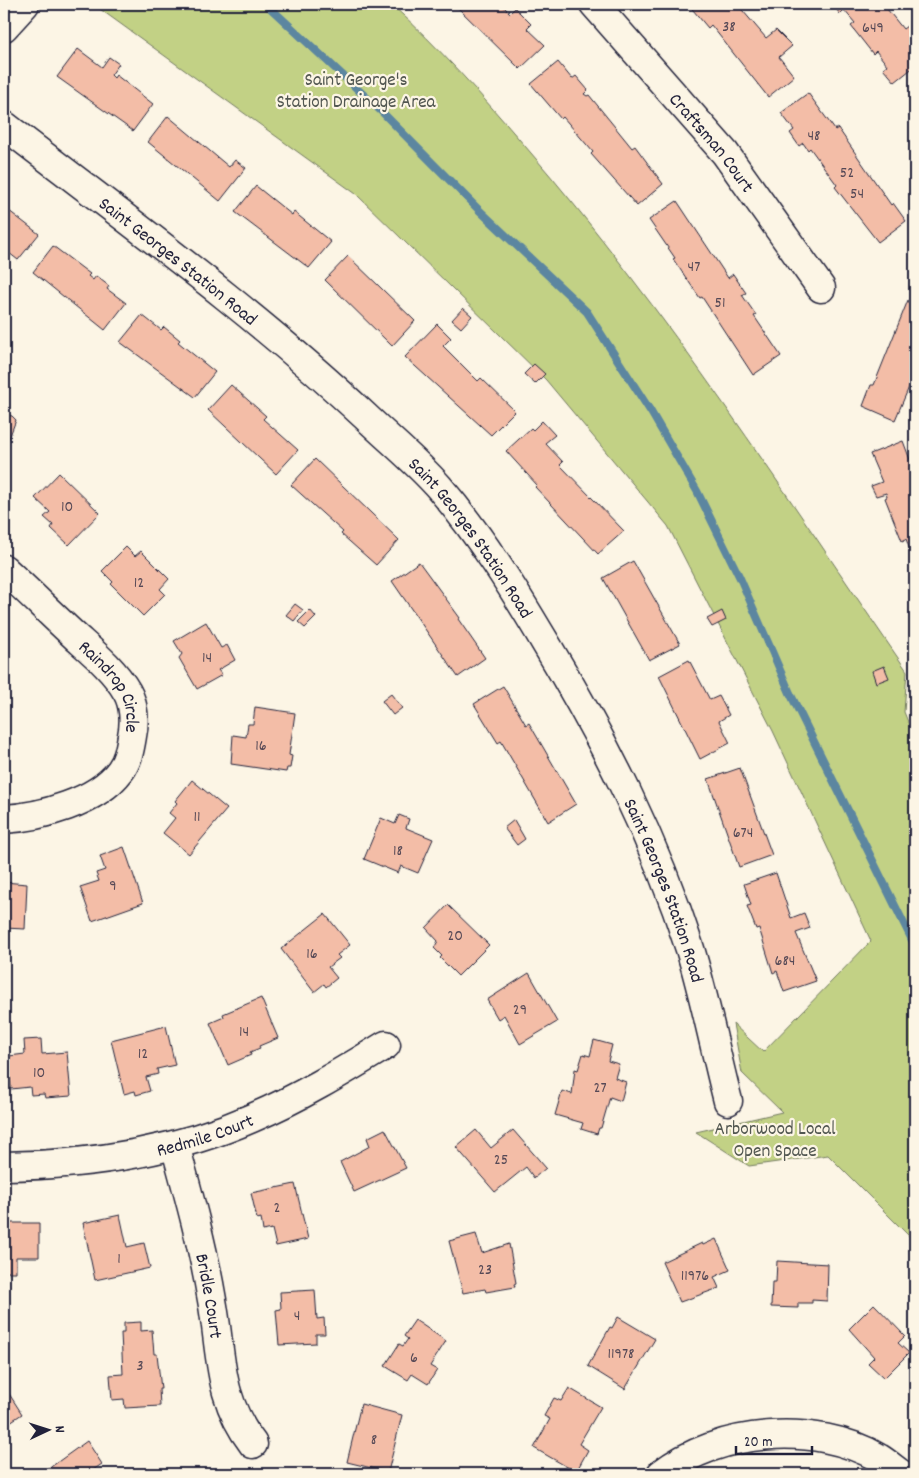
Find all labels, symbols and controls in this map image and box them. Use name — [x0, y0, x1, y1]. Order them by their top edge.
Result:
house number: 38 — [722, 16, 736, 39]
house number: 649 — [862, 17, 884, 40]
park label: Saint George's Station Drainage Area — [276, 68, 437, 117]
street label: Craftsman Court — [661, 88, 759, 199]
house number: 48 — [807, 125, 821, 148]
house number: 52 — [840, 162, 854, 185]
house number: 54 — [850, 183, 864, 206]
street label: Saint Georges Station Road — [92, 192, 262, 334]
house number: 47 — [688, 256, 700, 279]
house number: 51 — [715, 292, 725, 315]
street label: Saint Georges Station Road — [401, 452, 538, 625]
house number: 10 — [61, 496, 73, 519]
house number: 12 — [134, 572, 144, 595]
street label: Raindrop Circle — [71, 635, 144, 734]
house number: 14 — [202, 647, 212, 670]
house number: 16 — [255, 735, 267, 758]
street label: Saint Georges Station Road — [615, 795, 709, 986]
house number: 11 — [193, 806, 201, 829]
house number: 674 — [733, 822, 753, 845]
house number: 18 — [393, 840, 403, 863]
house number: 9 — [109, 875, 117, 898]
house number: 20 — [447, 925, 463, 948]
house number: 16 — [306, 943, 318, 966]
house number: 684 — [775, 950, 795, 973]
house number: 29 — [513, 999, 527, 1022]
house number: 14 — [239, 1021, 249, 1044]
house number: 12 — [138, 1043, 148, 1066]
house number: 10 — [33, 1062, 45, 1085]
house number: 27 — [593, 1077, 607, 1100]
street label: Redmile Court — [154, 1109, 259, 1166]
park label: Arborwood Local Open Space — [715, 1117, 836, 1166]
house number: 25 — [494, 1149, 508, 1172]
house number: 2 — [274, 1197, 281, 1220]
house number: 1 — [117, 1248, 121, 1271]
street label: Bridle Court — [186, 1251, 227, 1340]
house number: 23 — [478, 1259, 492, 1282]
house number: 11976 — [681, 1265, 709, 1288]
house number: 4 — [294, 1305, 300, 1328]
house number: 11978 — [608, 1343, 634, 1366]
house number: 6 — [410, 1347, 418, 1370]
house number: 3 — [136, 1355, 144, 1378]
north arrow — [22, 1406, 72, 1456]
scale bar — [736, 1423, 813, 1455]
text: N — [49, 1425, 69, 1433]
house number: 8 — [371, 1429, 377, 1452]
text: 20 m — [744, 1432, 772, 1454]

